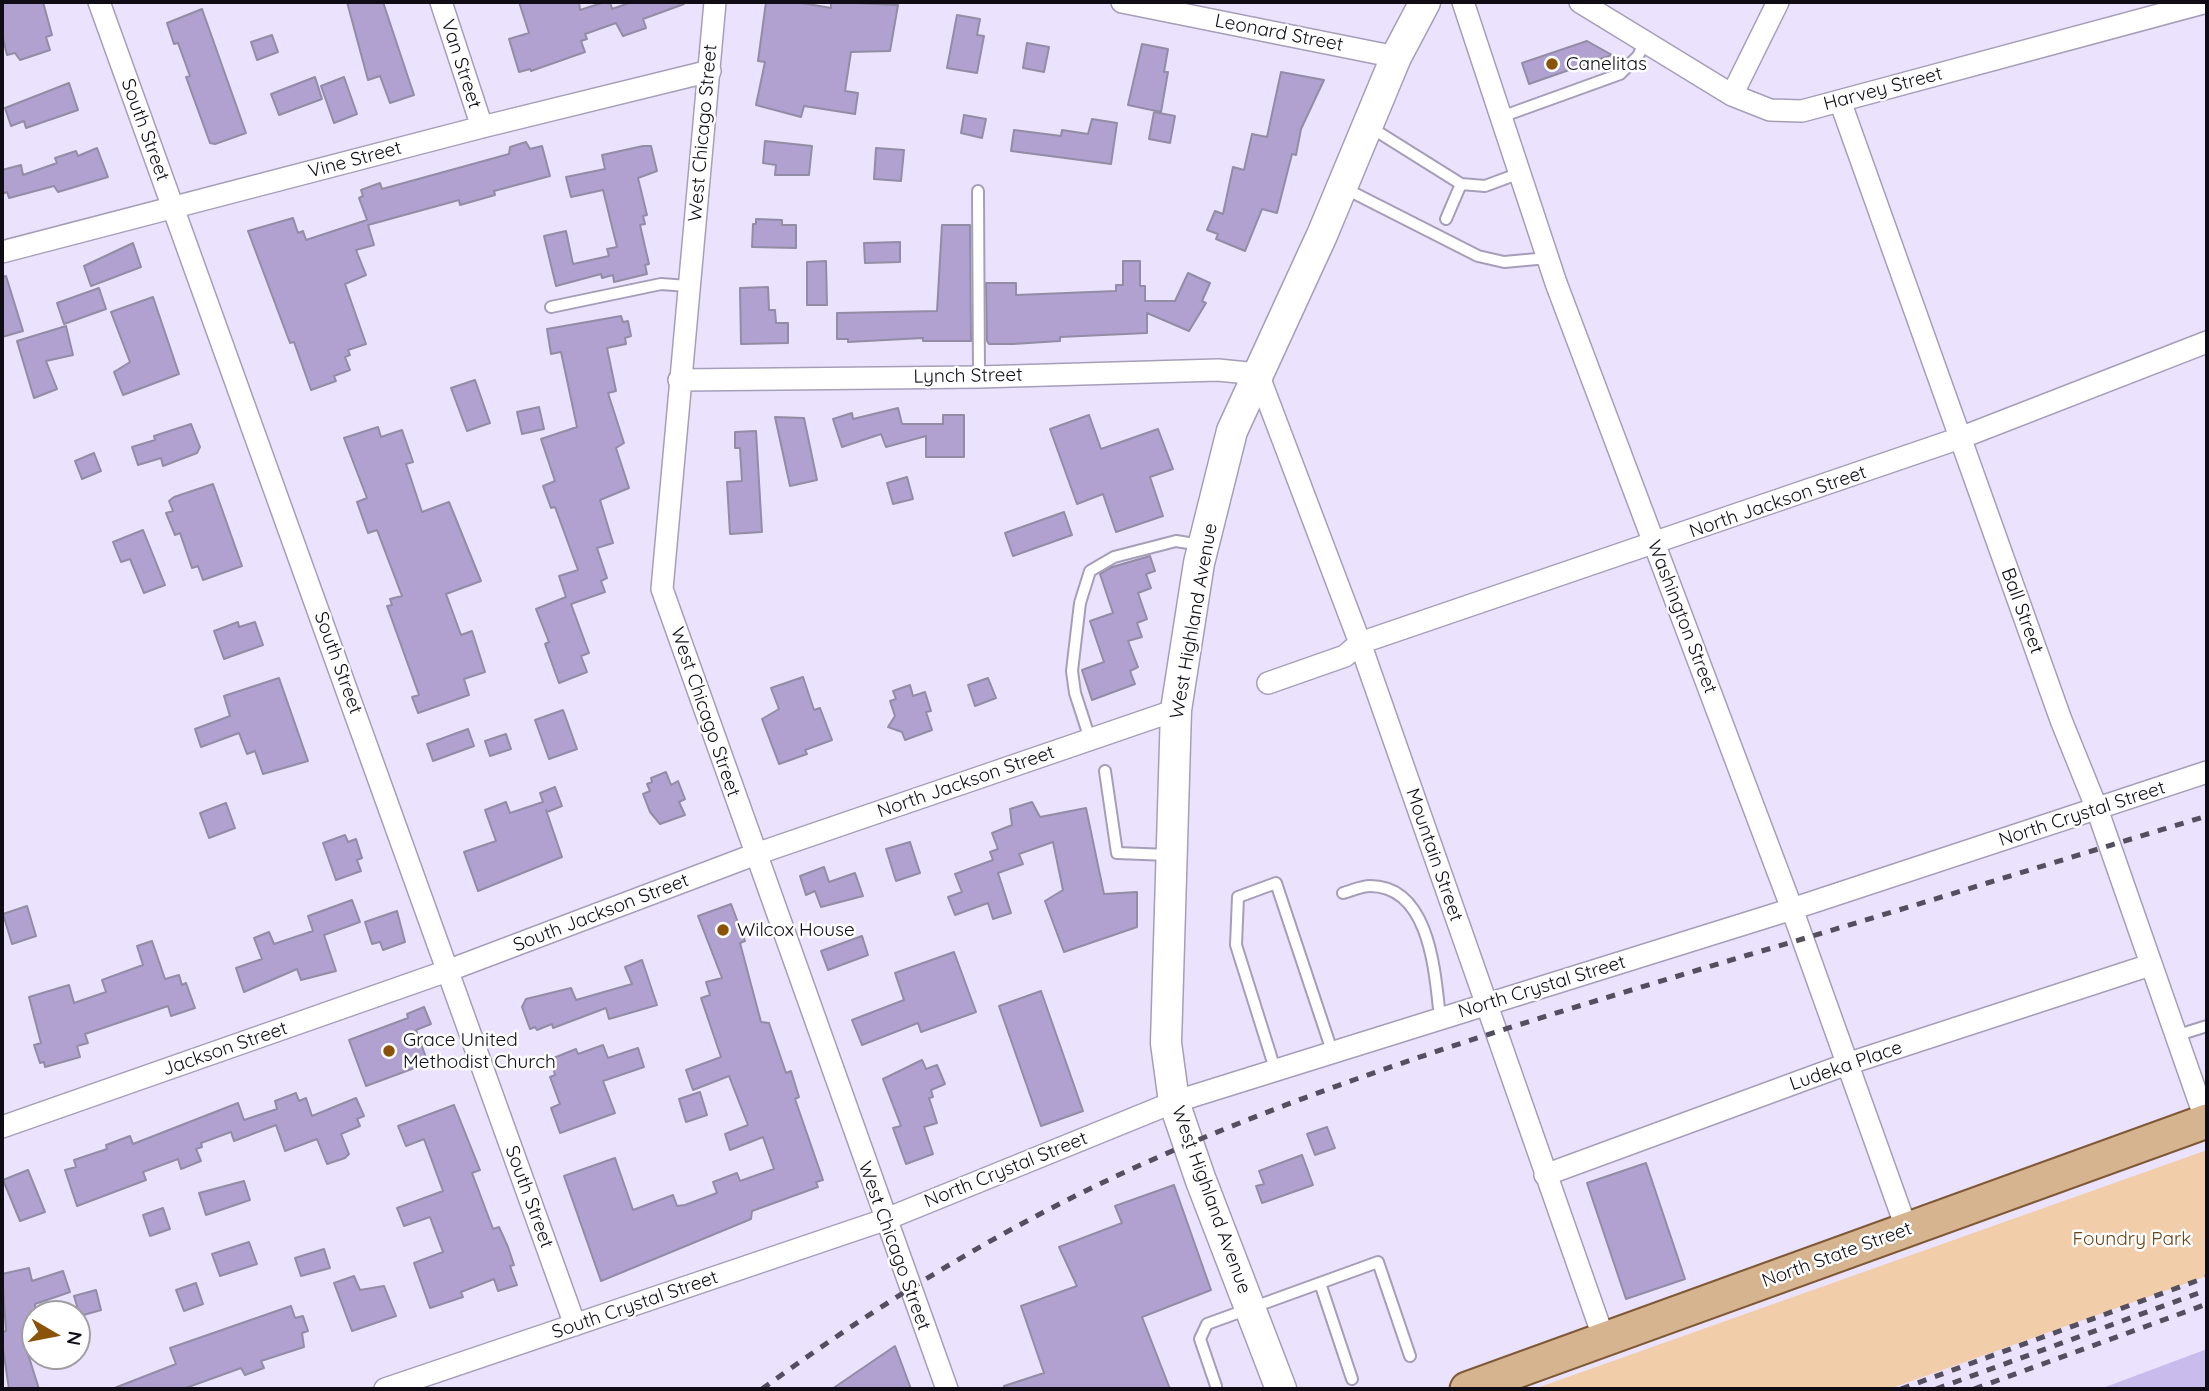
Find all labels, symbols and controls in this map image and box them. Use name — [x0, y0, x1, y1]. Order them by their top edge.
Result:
street label: Leonard Street — [1213, 9, 1345, 57]
street label: Van Street — [436, 17, 486, 111]
street label: West Chicago Street — [684, 43, 722, 223]
place label: Canelitas — [1566, 53, 1647, 75]
marker: Canelitas — [1544, 56, 1560, 72]
street label: Harvey Street — [1821, 62, 1945, 116]
street label: South Street — [116, 76, 174, 184]
street label: Vine Street — [306, 137, 404, 183]
street label: Lynch Street — [913, 364, 1023, 388]
street label: North Jackson Street — [1686, 461, 1870, 543]
street label: West Highland Avenue — [1166, 521, 1222, 721]
street label: Washington Street — [1642, 537, 1722, 697]
street label: Ball Street — [1996, 565, 2048, 657]
street label: South Street — [309, 609, 367, 717]
street label: West Chicago Street — [665, 624, 745, 800]
street label: North Jackson Street — [874, 741, 1058, 823]
street label: North Crystal Street — [1996, 776, 2168, 852]
street label: Mountain Street — [1401, 786, 1467, 924]
street label: South Jackson Street — [510, 869, 692, 957]
place label: Wilcox House — [737, 919, 855, 941]
marker: Wilcox House — [715, 922, 731, 938]
street label: North Crystal Street — [1456, 951, 1628, 1023]
street label: Jackson Street — [159, 1017, 291, 1081]
place label: Grace United Methodist Church — [403, 1029, 556, 1073]
street label: Ludeka Place — [1787, 1036, 1905, 1096]
marker: Grace United Methodist Church — [381, 1043, 397, 1059]
street label: West Highland Avenue — [1166, 1103, 1256, 1297]
street label: North Crystal Street — [921, 1127, 1091, 1213]
street label: South Street — [500, 1143, 558, 1251]
street label: West Chicago Street — [853, 1158, 935, 1334]
street label: North State Street — [1759, 1217, 1915, 1293]
park label: Foundry Park — [2073, 1228, 2191, 1250]
street label: South Crystal Street — [549, 1266, 721, 1344]
north arrow — [21, 1300, 91, 1370]
text: N — [62, 1329, 88, 1347]

